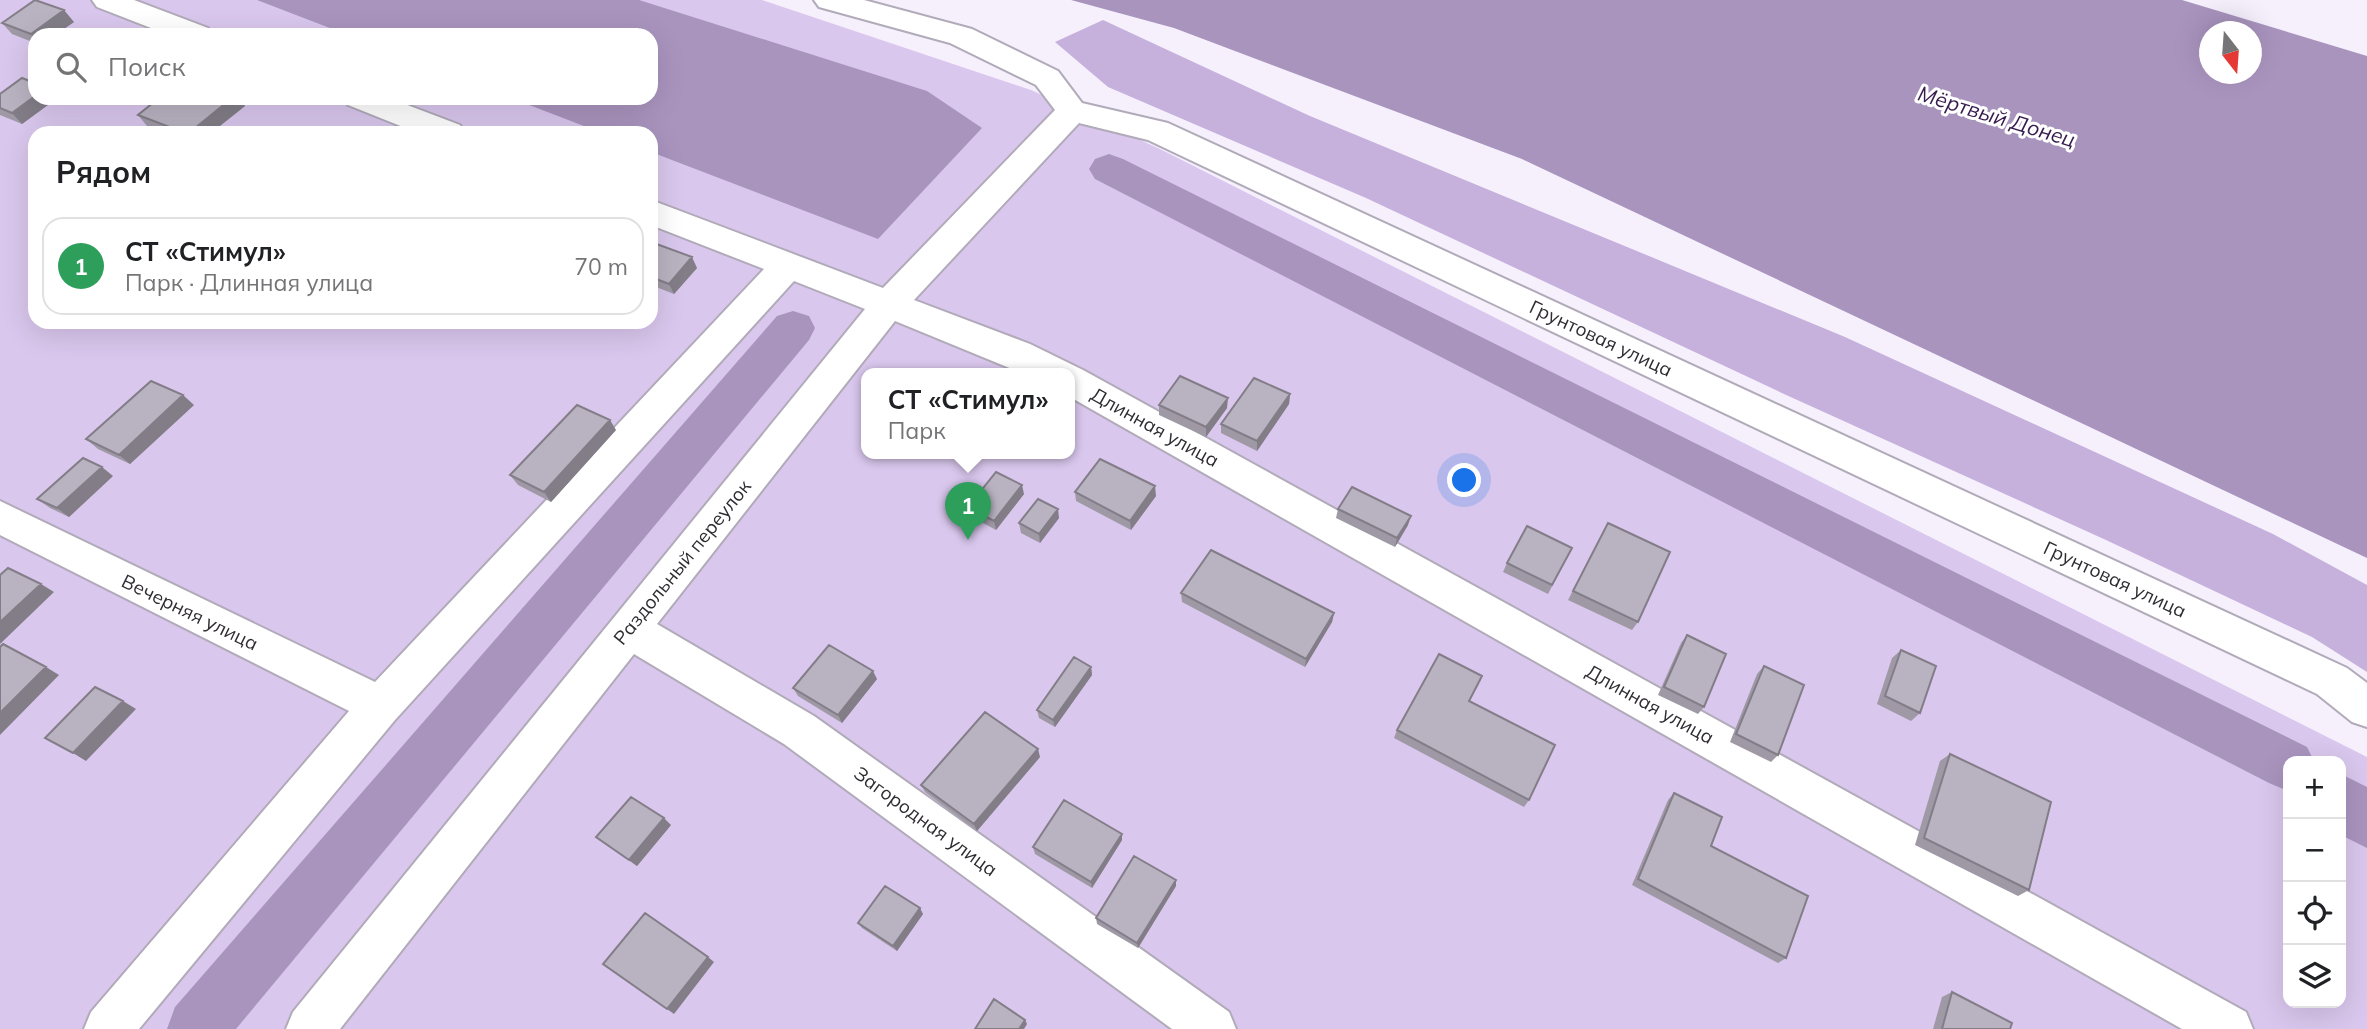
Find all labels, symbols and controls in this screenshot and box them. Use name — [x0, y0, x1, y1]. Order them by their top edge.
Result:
north arrow — [2199, 21, 2262, 84]
search box — [28, 28, 658, 105]
icon: search — [52, 48, 90, 86]
text: Поиск — [108, 50, 186, 83]
water label: Мёртвый Донец — [1915, 80, 2079, 152]
text: Рядом — [56, 153, 151, 191]
text: СТ «Стимул» — [125, 235, 286, 268]
text: 1 — [74, 252, 88, 281]
text: 70 m — [574, 252, 628, 281]
text: Парк · Длинная улица — [125, 268, 373, 297]
street label: Грунтовая улица — [1526, 294, 1676, 382]
popup — [861, 368, 1075, 459]
street label: Длинная улица — [1087, 382, 1223, 472]
text: СТ «Стимул» — [888, 383, 1048, 416]
text: Парк — [888, 416, 946, 445]
your location — [1447, 463, 1481, 497]
street label: Раздольный переулок — [608, 474, 756, 649]
pin: 1 — [945, 482, 991, 540]
street label: Грунтовая улица — [2040, 535, 2190, 623]
street label: Вечерняя улица — [118, 569, 262, 655]
street label: Длинная улица — [1582, 659, 1718, 749]
map controls — [2283, 756, 2346, 1008]
button: + — [2283, 756, 2346, 819]
street label: Загородная улица — [850, 761, 1002, 881]
button: − — [2283, 819, 2346, 882]
button: locate — [2283, 882, 2346, 945]
button: layers — [2283, 945, 2346, 1008]

